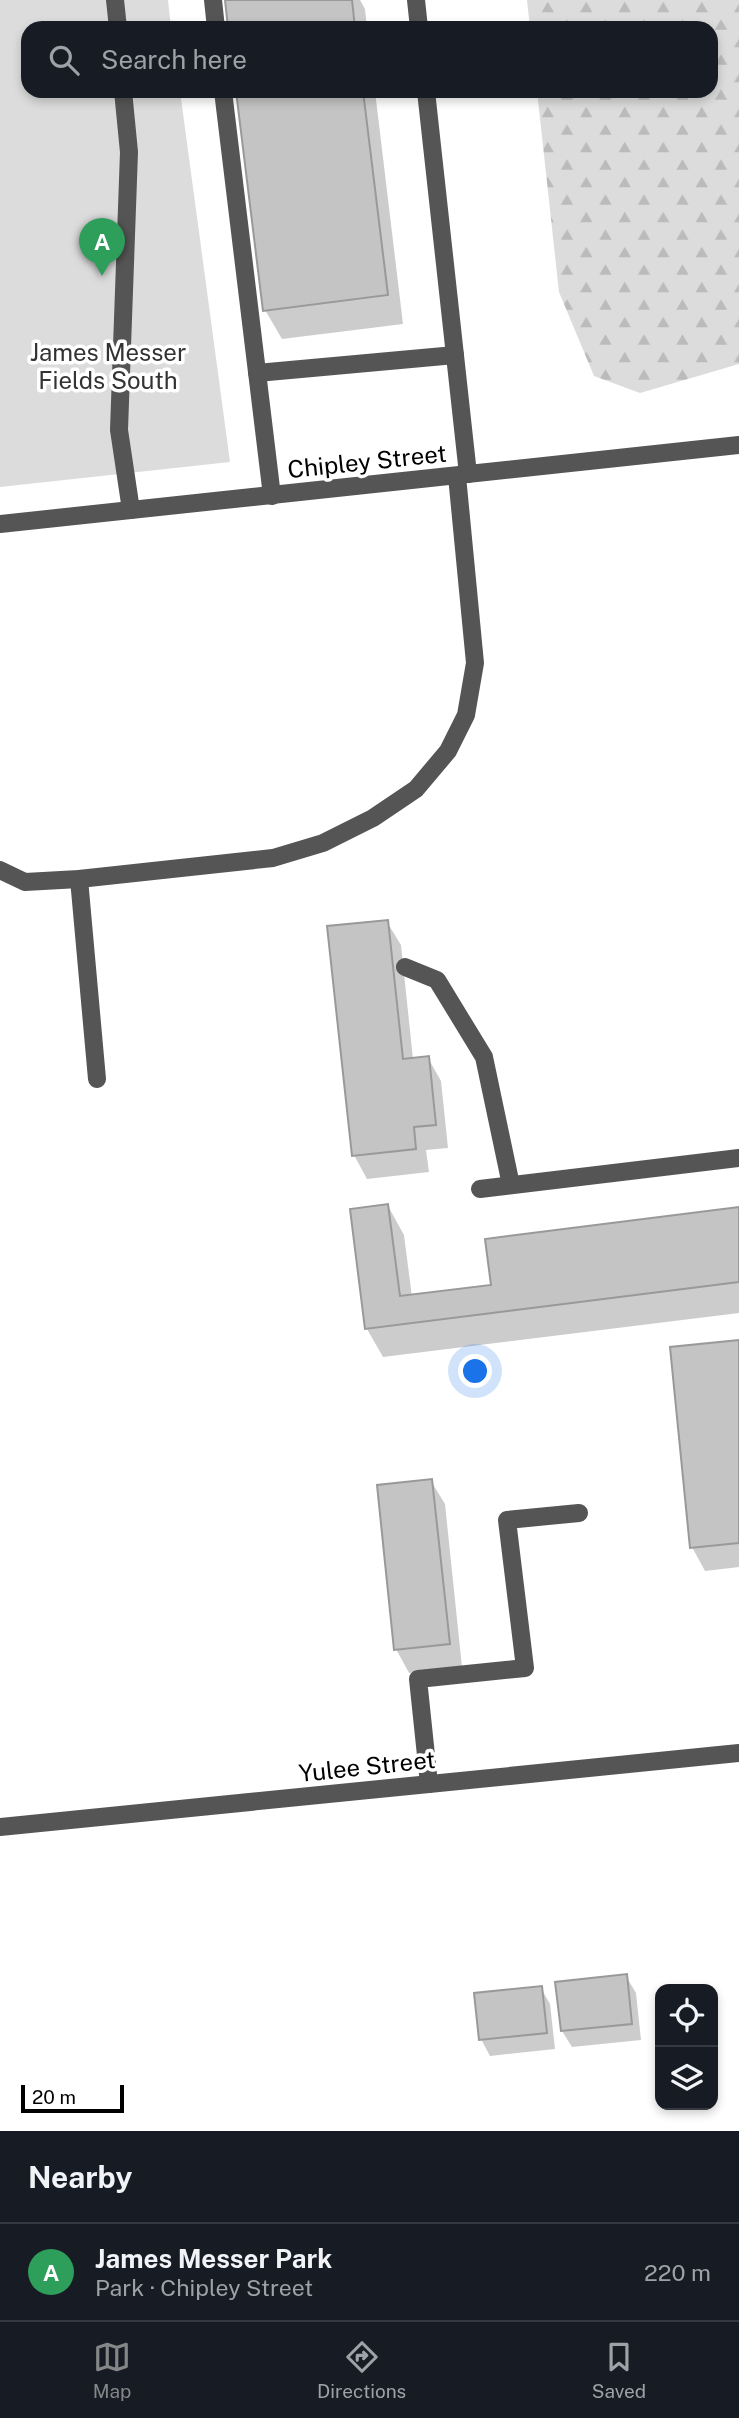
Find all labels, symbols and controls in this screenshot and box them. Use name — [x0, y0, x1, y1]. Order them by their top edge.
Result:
search box — [21, 21, 718, 98]
icon: search — [45, 41, 83, 79]
text: Search here — [101, 44, 247, 75]
pin: A — [79, 218, 125, 276]
park label: James Messer Fields South — [30, 338, 186, 394]
street label: Chipley Street — [286, 439, 448, 483]
your location — [458, 1354, 492, 1388]
street label: Yulee Street — [297, 1745, 437, 1787]
map controls — [655, 1984, 718, 2110]
button: locate — [655, 1984, 718, 2047]
button: layers — [655, 2047, 718, 2110]
scale bar — [21, 2082, 124, 2114]
text: 20 m — [32, 2086, 76, 2108]
text: Nearby — [28, 2159, 132, 2195]
text: James Messer Park — [95, 2243, 332, 2274]
text: A — [43, 2259, 59, 2286]
text: 220 m — [644, 2259, 711, 2286]
text: Park · Chipley Street — [95, 2274, 313, 2301]
tab: Map — [93, 2338, 131, 2402]
tab: Directions — [317, 2338, 406, 2402]
tab: Saved — [592, 2338, 646, 2402]

